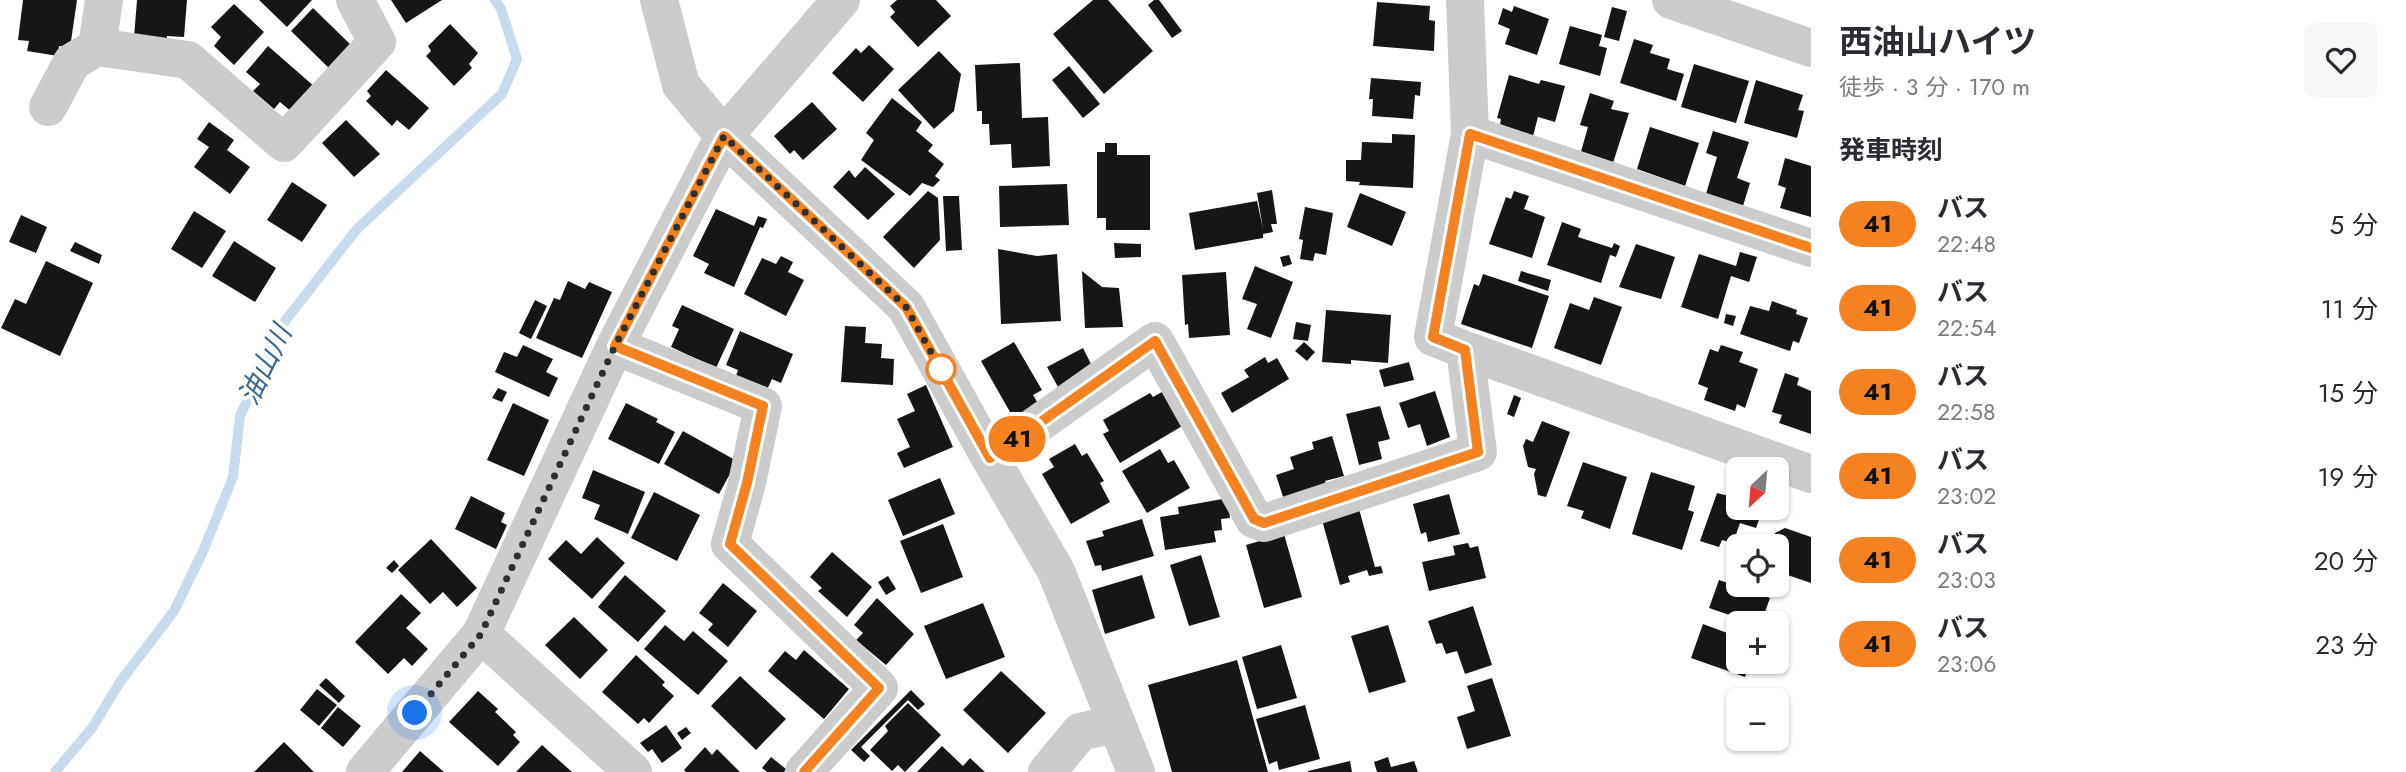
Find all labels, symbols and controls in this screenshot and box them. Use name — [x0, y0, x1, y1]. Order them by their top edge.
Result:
text: 西油山ハイツ — [1839, 18, 2036, 65]
button: heart — [2304, 23, 2378, 97]
text: 徒歩 · 3 分 · 170 m — [1839, 70, 2030, 104]
text: 発車時刻 — [1839, 131, 1943, 169]
text: バス — [1937, 189, 1989, 227]
text: 41 — [1863, 206, 1892, 241]
text: 5 分 — [2330, 206, 2378, 244]
text: 22:48 — [1937, 227, 1996, 261]
text: バス — [1937, 273, 1989, 311]
text: 41 — [1863, 290, 1892, 325]
text: 11 分 — [2321, 290, 2378, 328]
text: 22:54 — [1937, 311, 1996, 345]
water label: 油山川 — [228, 316, 303, 412]
unlabelled marker — [926, 354, 956, 384]
text: バス — [1937, 357, 1989, 395]
text: 41 — [1863, 374, 1892, 409]
text: 15 分 — [2318, 374, 2378, 412]
text: 22:58 — [1937, 395, 1996, 429]
line badge: 41 — [986, 416, 1048, 462]
text: 41 — [1003, 421, 1031, 456]
text: バス — [1937, 441, 1989, 479]
north arrow — [1726, 457, 1788, 520]
map controls — [1726, 457, 1789, 751]
text: 41 — [1863, 458, 1892, 493]
text: 19 分 — [2318, 458, 2378, 496]
text: 23:02 — [1937, 479, 1996, 513]
text: バス — [1937, 525, 1989, 563]
button: locate — [1726, 534, 1789, 597]
text: 41 — [1863, 542, 1892, 577]
text: 20 分 — [2314, 542, 2378, 580]
text: 23:03 — [1937, 563, 1996, 597]
text: バス — [1937, 609, 1989, 647]
button: + — [1726, 611, 1789, 674]
text: 41 — [1863, 626, 1892, 661]
text: 23 分 — [2315, 626, 2378, 664]
text: 23:06 — [1937, 647, 1997, 681]
button: − — [1726, 688, 1789, 751]
your location — [397, 695, 432, 730]

